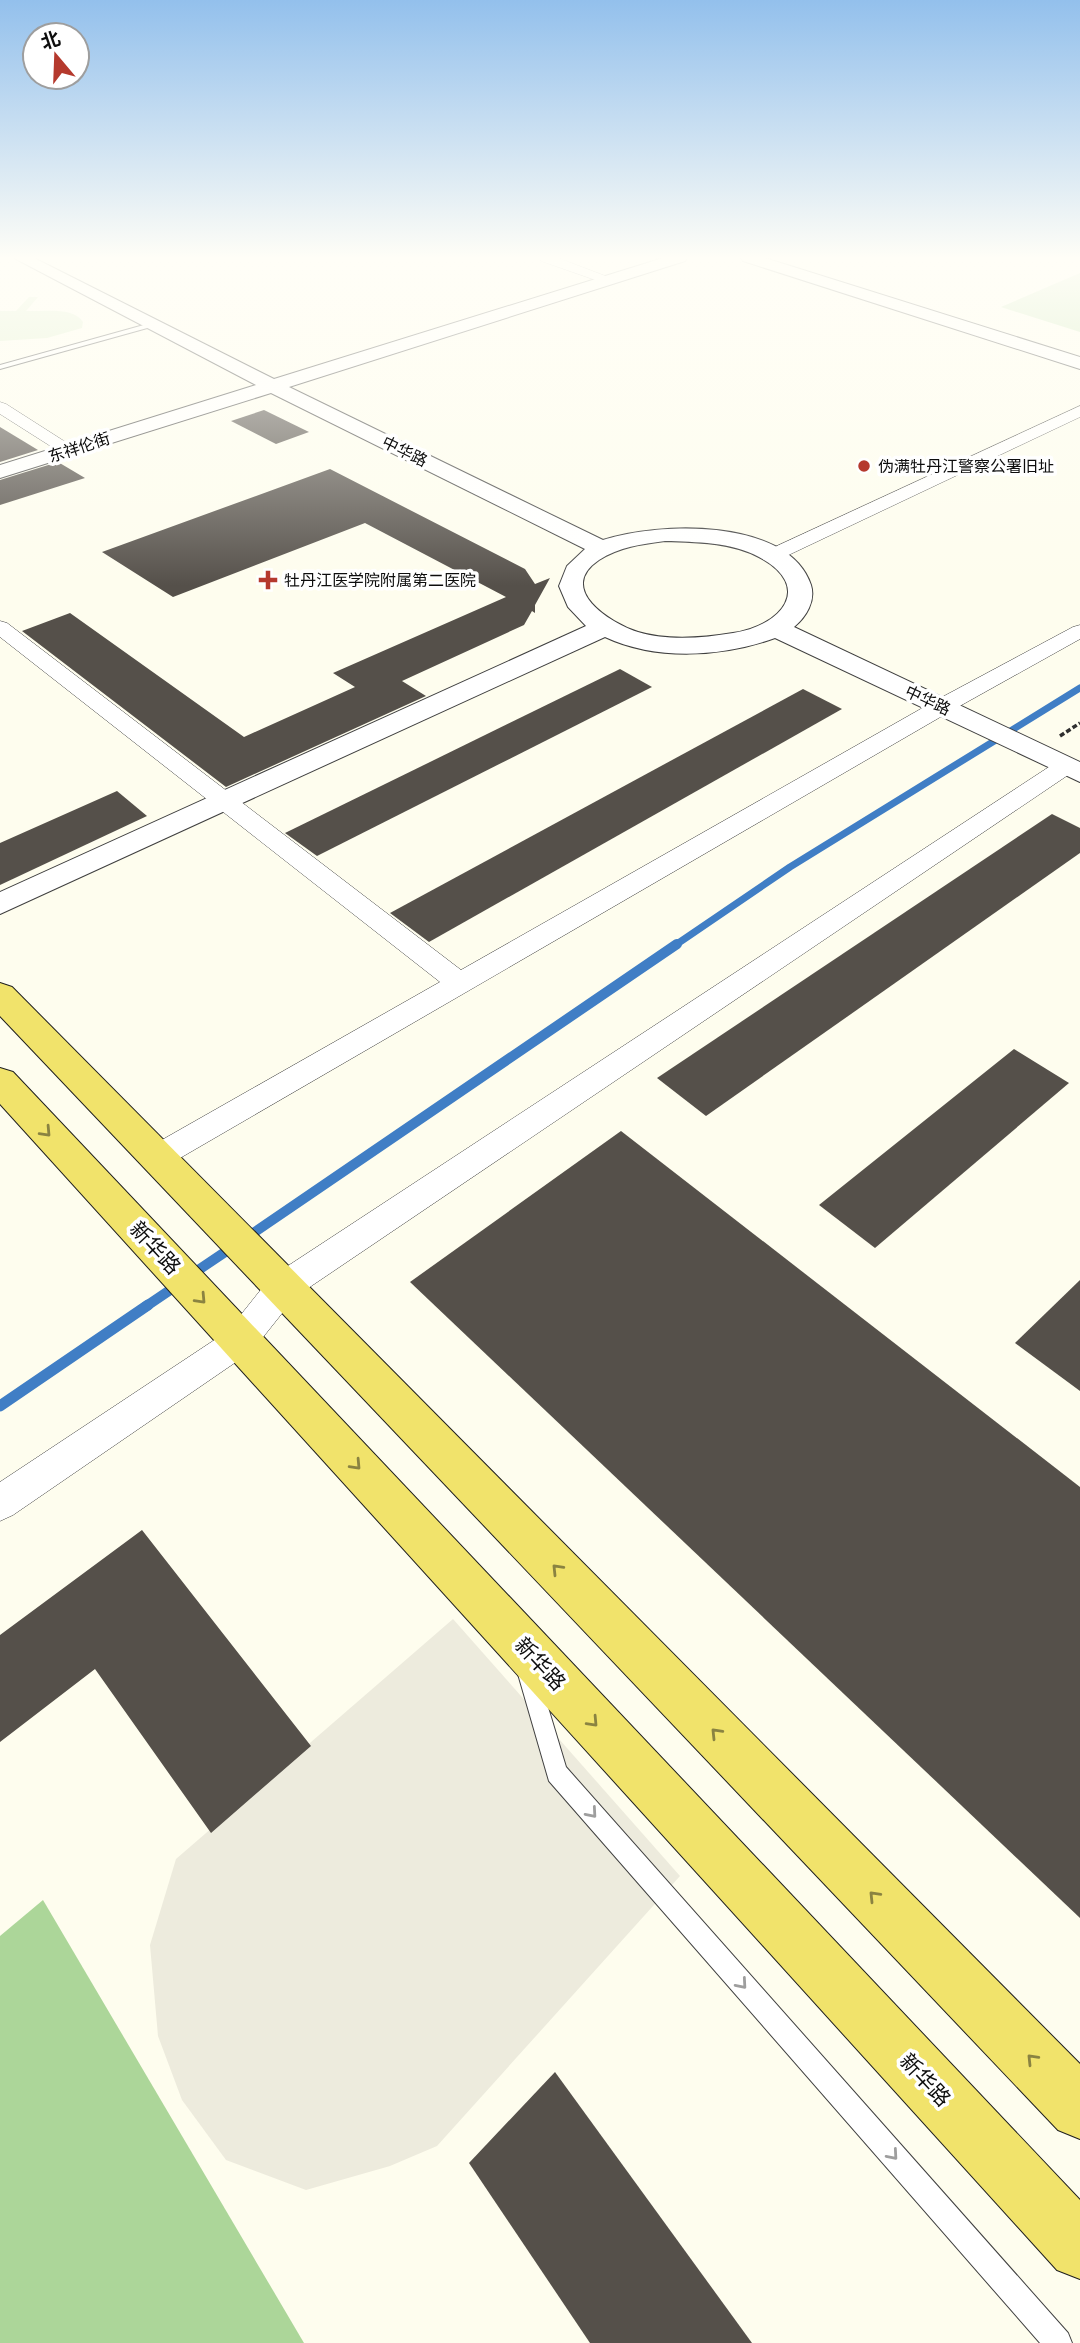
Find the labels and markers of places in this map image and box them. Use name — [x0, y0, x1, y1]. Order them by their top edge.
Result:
place label: 伪满牡丹江警察公署旧址 — [878, 455, 1054, 477]
marker: 伪满牡丹江警察公署旧址 — [856, 458, 872, 474]
place label: 牡丹江医学院附属第二医院 — [284, 569, 476, 591]
marker: 牡丹江医学院附属第二医院 — [258, 570, 278, 590]

